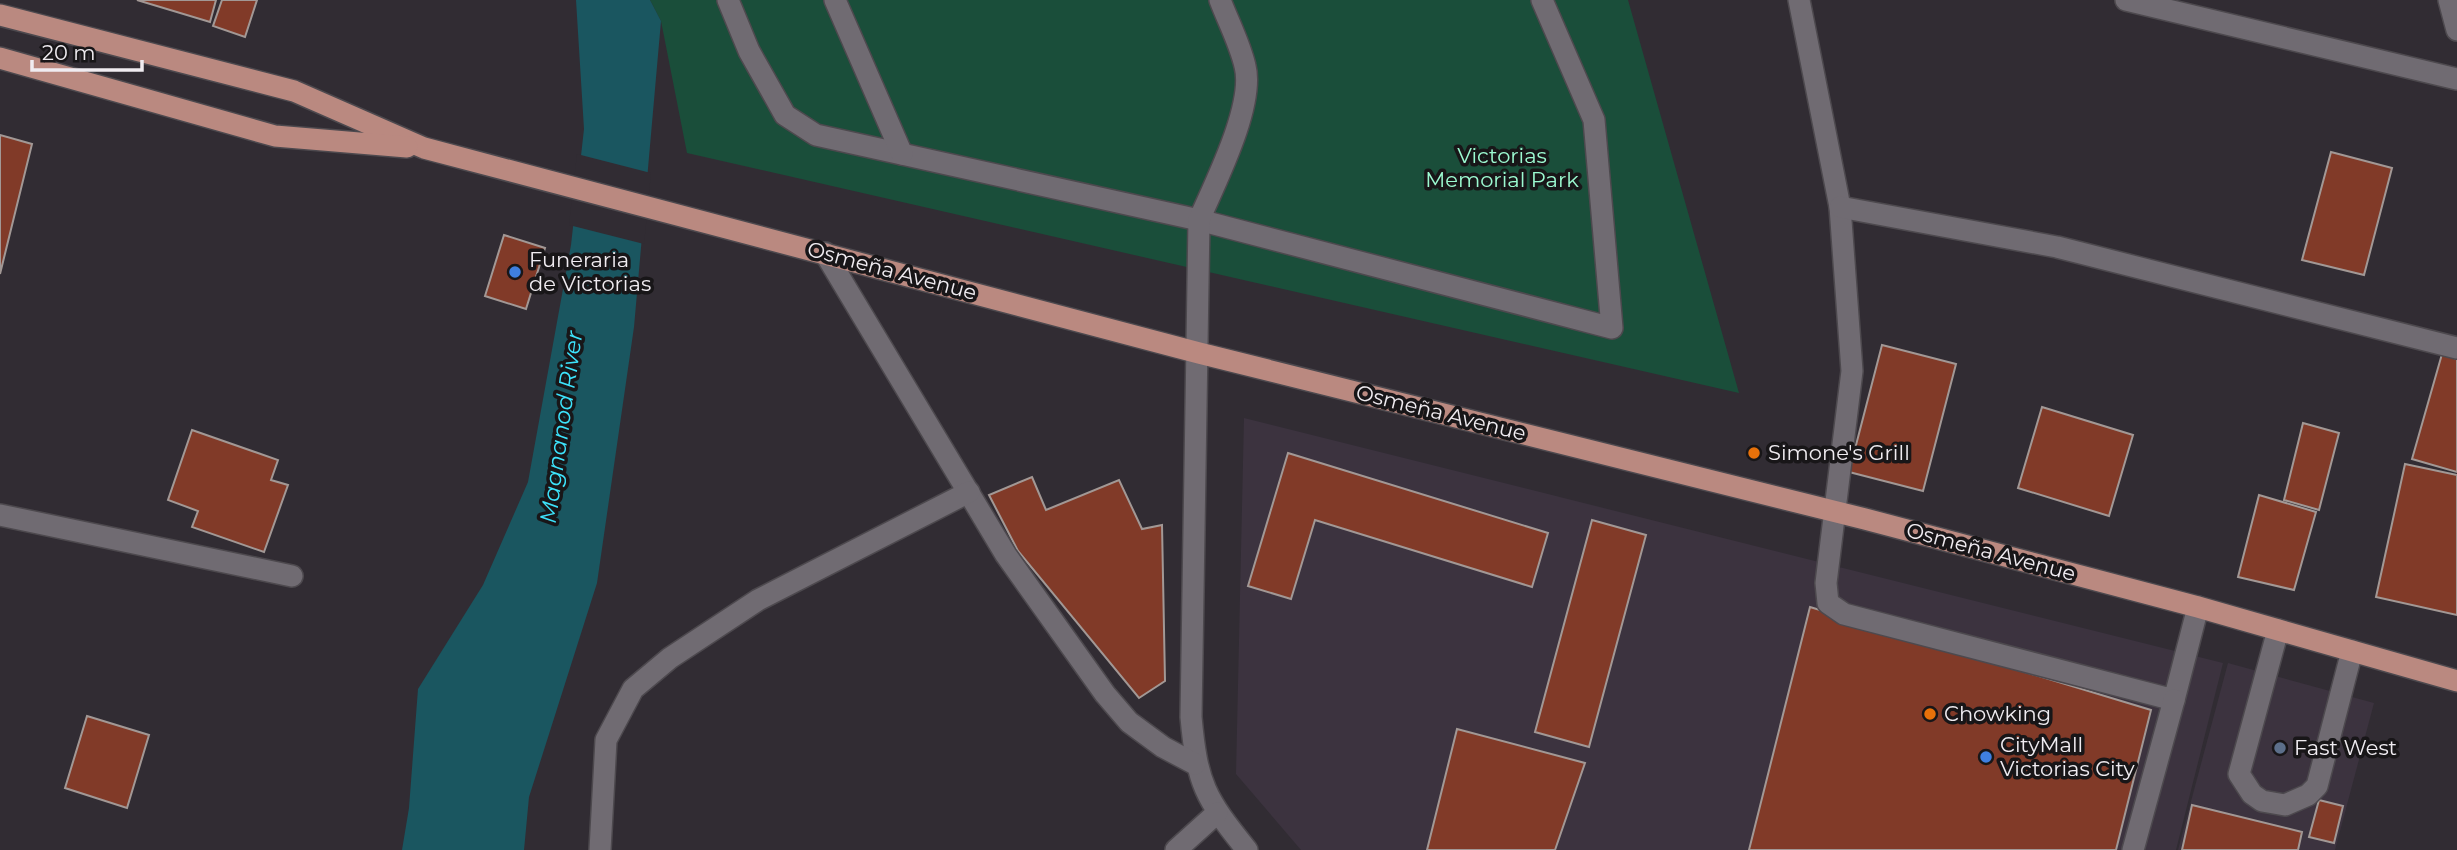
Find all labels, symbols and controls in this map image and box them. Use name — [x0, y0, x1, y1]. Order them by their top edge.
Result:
scale bar — [32, 28, 142, 72]
text: 20 m — [42, 40, 96, 65]
park label: Victorias Memorial Park — [1425, 143, 1579, 192]
street label: Osmeña Avenue — [805, 236, 979, 305]
place label: Funeraria de Victorias — [529, 247, 651, 296]
marker: Funeraria de Victorias — [507, 264, 523, 280]
water label: Magnanod River — [534, 328, 588, 525]
street label: Osmeña Avenue — [1354, 379, 1529, 446]
place label: Simone's Grill — [1768, 440, 1910, 465]
marker: Simone's Grill — [1746, 445, 1762, 461]
street label: Osmeña Avenue — [1904, 517, 2078, 586]
place label: Chowking — [1944, 701, 2051, 726]
marker: Chowking — [1922, 706, 1938, 722]
place label: CityMall Victorias City — [2000, 732, 2135, 781]
place label: Fast West — [2294, 735, 2397, 760]
marker: Fast West — [2272, 740, 2288, 756]
marker: CityMall Victorias City — [1978, 749, 1994, 765]

